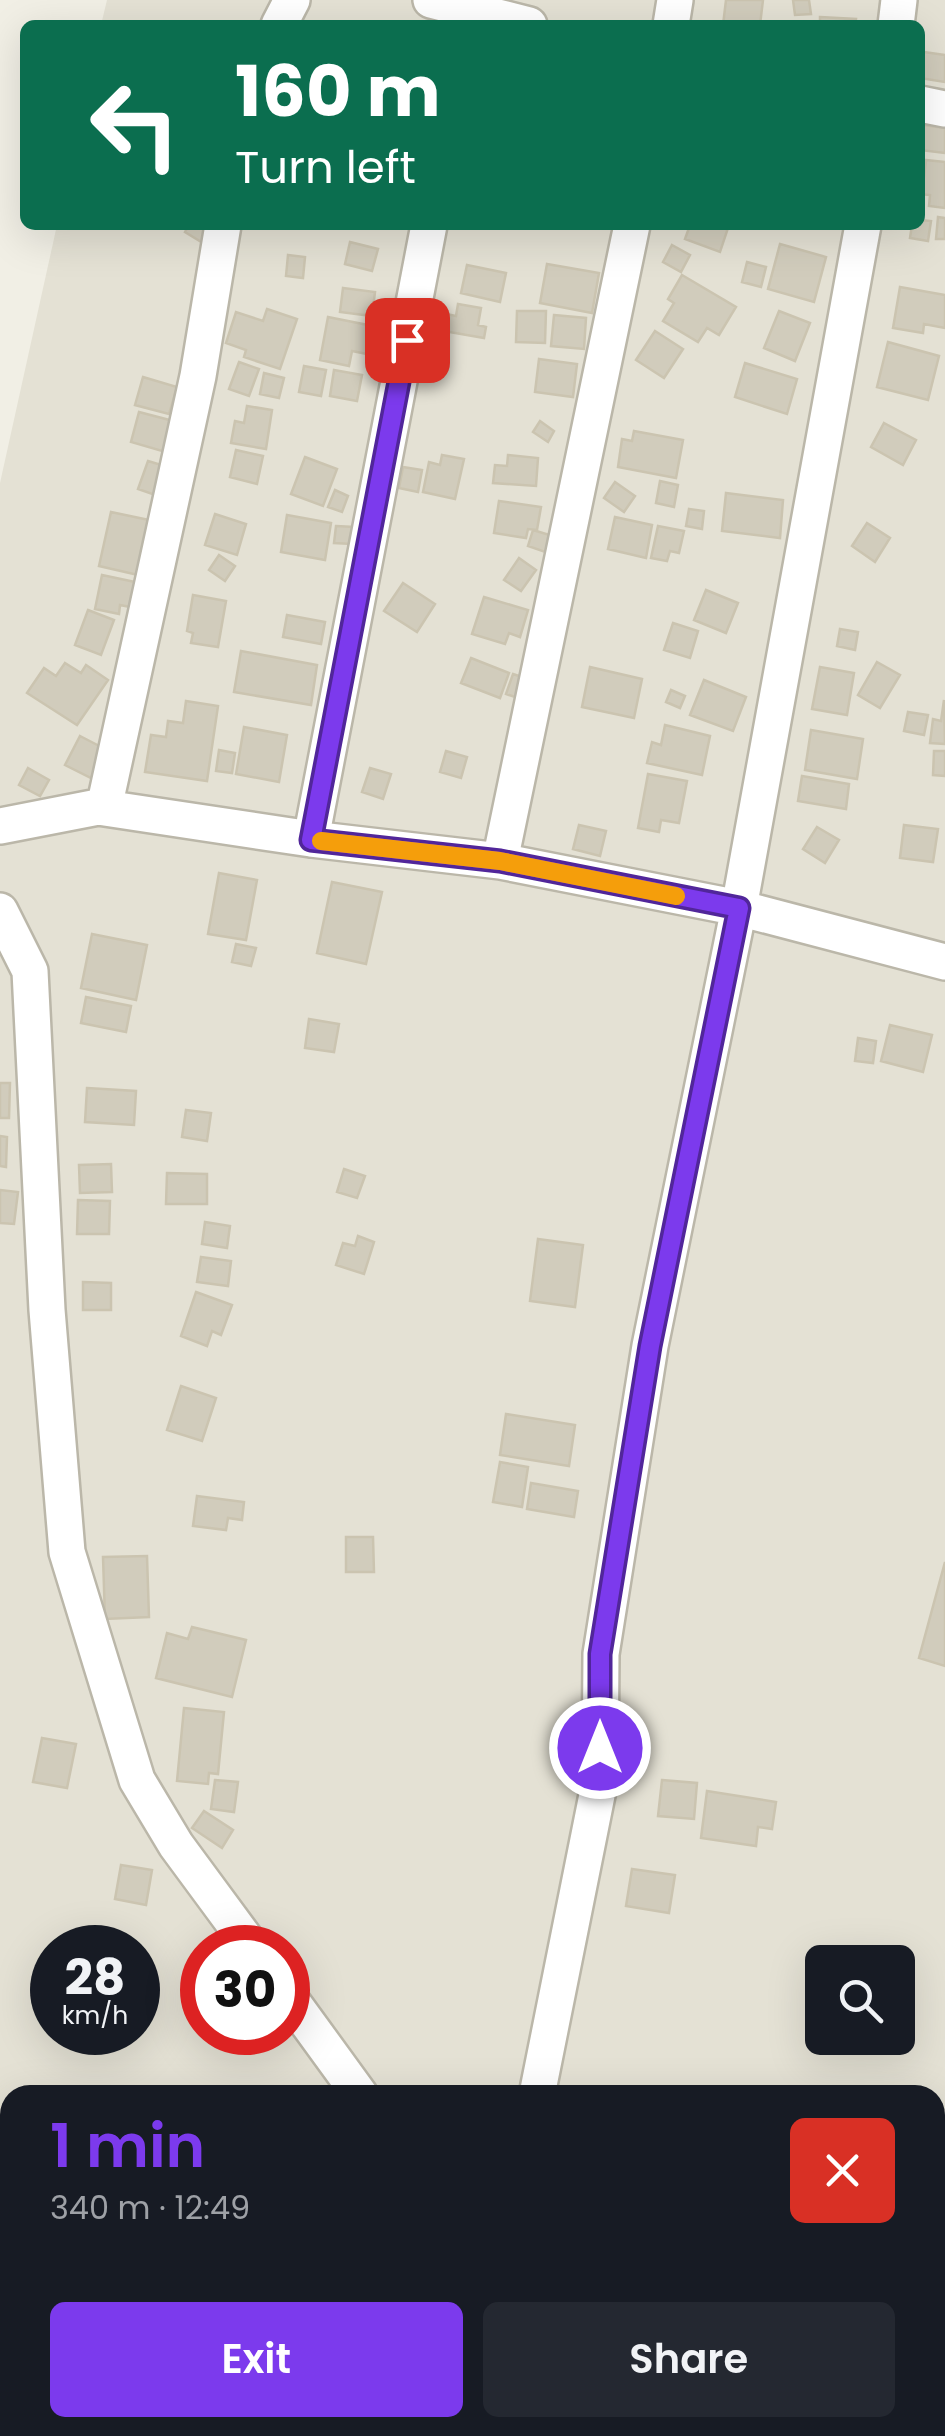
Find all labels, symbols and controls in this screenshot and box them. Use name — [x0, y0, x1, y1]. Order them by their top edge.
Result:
text: 160 m — [235, 42, 441, 141]
icon: left — [70, 60, 200, 190]
text: Turn left — [235, 136, 416, 199]
pin — [365, 298, 450, 383]
icon: arrive — [380, 313, 435, 368]
position arrow — [548, 1696, 652, 1800]
speed limit sign: 30 — [180, 1925, 310, 2055]
text: 28 — [65, 1942, 125, 2013]
map controls — [805, 1945, 915, 2055]
button: search — [805, 1945, 915, 2055]
text: km/h — [62, 1998, 128, 2033]
text: 1 min — [50, 2104, 205, 2188]
button: close — [790, 2118, 895, 2223]
text: 340 m · 12:49 — [50, 2185, 250, 2230]
button: Exit — [50, 2302, 463, 2417]
button: Share — [483, 2302, 895, 2417]

